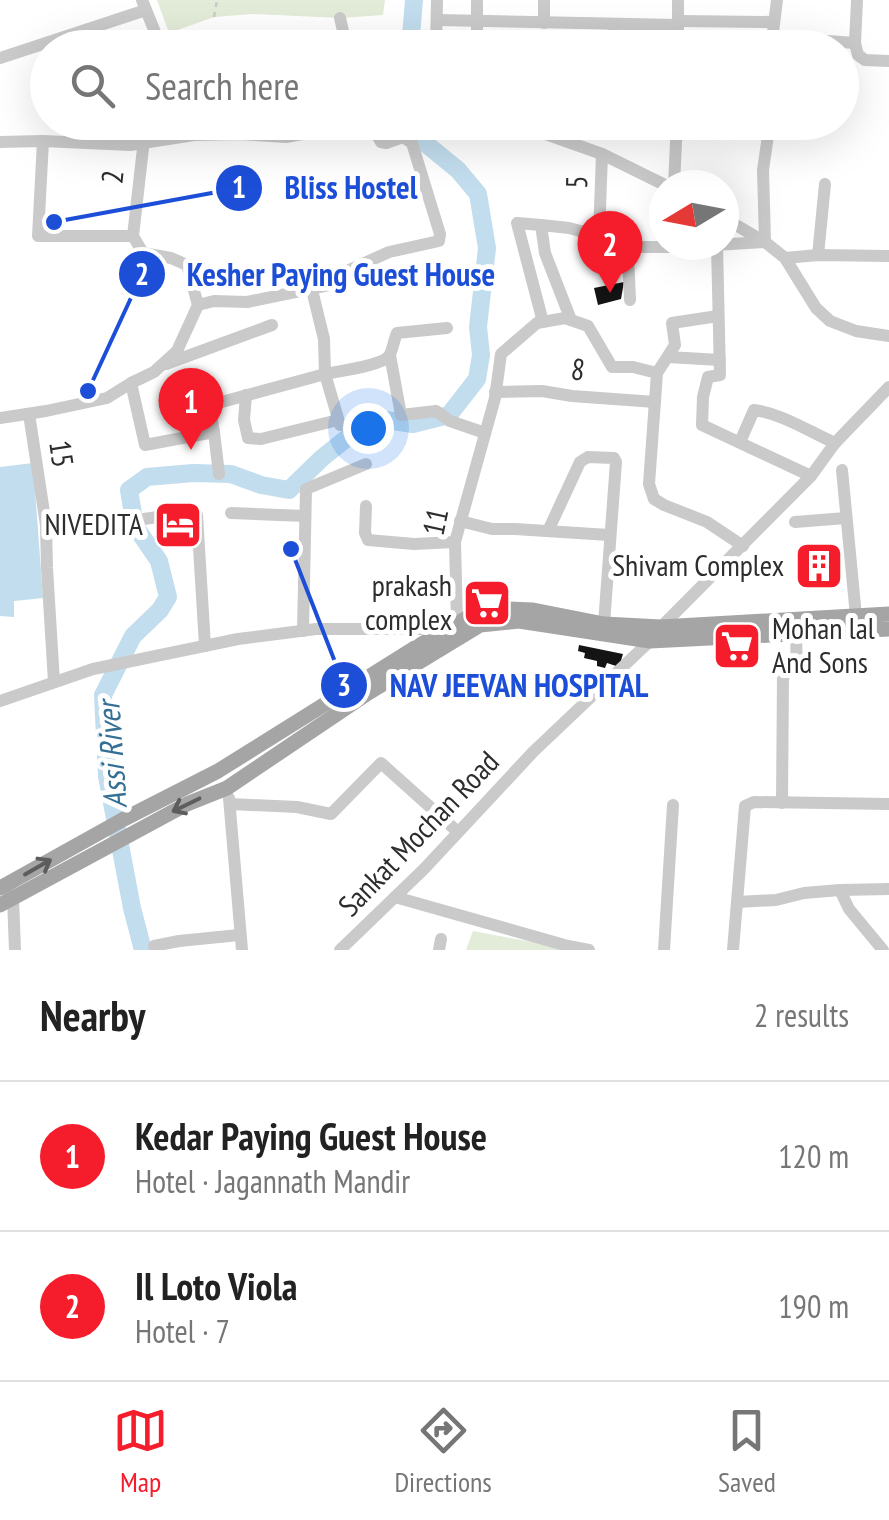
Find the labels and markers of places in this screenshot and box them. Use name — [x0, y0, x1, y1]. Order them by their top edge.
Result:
callout: Bliss Hostel — [214, 157, 437, 219]
pin: 2 — [578, 210, 642, 293]
callout: Kesher Paying Guest House — [117, 243, 515, 305]
pin: 1 — [158, 368, 224, 450]
hotel icon: NIVEDITA — [152, 499, 204, 551]
place label: NIVEDITA — [44, 504, 144, 543]
building icon: Shivam Complex — [793, 540, 845, 592]
place label: Shivam Complex — [612, 545, 784, 584]
place label: prakash complex — [365, 565, 452, 638]
supermarket icon: prakash complex — [461, 577, 513, 629]
place label: Mohan lal And Sons — [772, 608, 875, 681]
supermarket icon: Mohan lal And Sons — [711, 620, 763, 672]
callout: NAV JEEVAN HOSPITAL — [319, 654, 669, 716]

